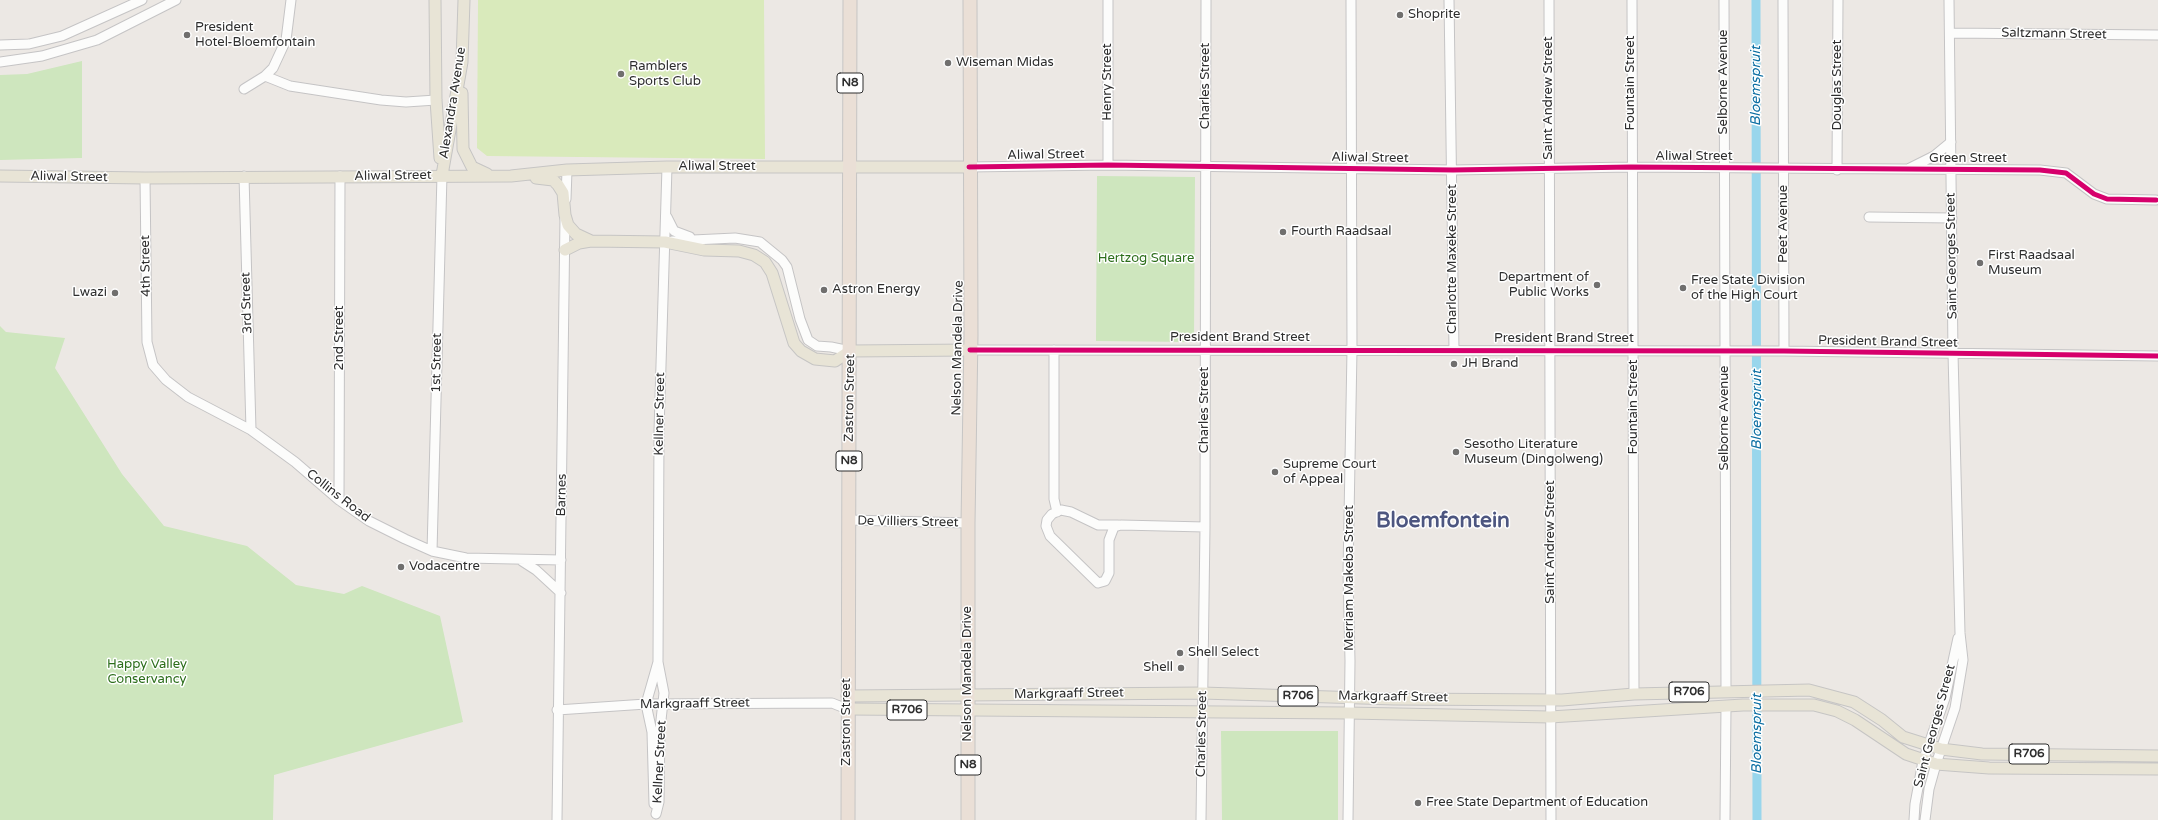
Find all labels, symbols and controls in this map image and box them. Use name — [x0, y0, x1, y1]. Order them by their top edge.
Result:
place label: Shoprite — [1408, 7, 1460, 23]
marker: Shoprite — [1395, 10, 1405, 20]
place label: President Hotel-Bloemfontain — [195, 20, 315, 51]
street label: Saltzmann Street — [2001, 25, 2107, 43]
marker: President Hotel-Bloemfontain — [182, 30, 192, 40]
street label: Selborne Avenue — [1716, 30, 1732, 134]
street label: Saint Andrew Street — [1541, 36, 1557, 160]
street label: Fountain Street — [1623, 36, 1639, 130]
street label: Douglas Street — [1830, 40, 1846, 130]
street label: Henry Street — [1100, 43, 1116, 121]
street label: Charles Street — [1198, 43, 1214, 129]
street label: Alexandra Avenue — [436, 46, 470, 160]
water label: Bloemspruit — [1748, 46, 1764, 126]
place label: Wiseman Midas — [956, 55, 1054, 71]
marker: Wiseman Midas — [943, 58, 953, 68]
place label: Ramblers Sports Club — [629, 59, 701, 90]
marker: Ramblers Sports Club — [616, 69, 626, 79]
road number: N8 — [837, 73, 863, 93]
street label: Aliwal Street — [1007, 147, 1085, 163]
street label: Aliwal Street — [1655, 149, 1733, 165]
street label: Aliwal Street — [1331, 150, 1409, 166]
street label: Green Street — [1929, 151, 2007, 167]
street label: Aliwal Street — [678, 159, 756, 175]
street label: Aliwal Street — [354, 168, 432, 184]
street label: Aliwal Street — [30, 169, 108, 185]
street label: Charlotte Maxeke Street — [1445, 184, 1461, 334]
street label: Peet Avenue — [1776, 185, 1792, 263]
street label: Saint Georges Street — [1943, 192, 1961, 320]
place label: Fourth Raadsaal — [1291, 224, 1392, 240]
marker: Fourth Raadsaal — [1278, 227, 1288, 237]
street label: 4th Street — [138, 235, 154, 297]
place label: First Raadsaal Museum — [1988, 248, 2075, 279]
park label: Hertzog Square — [1098, 251, 1194, 267]
marker: First Raadsaal Museum — [1975, 258, 1985, 268]
place label: Department of Public Works — [1498, 270, 1589, 301]
street label: 3rd Street — [238, 272, 256, 334]
place label: Free State Division of the High Court — [1691, 273, 1805, 304]
street label: Nelson Mandela Drive — [949, 280, 967, 416]
marker: Department of Public Works — [1592, 280, 1602, 290]
place label: Astron Energy — [832, 282, 920, 298]
marker: Free State Division of the High Court — [1678, 283, 1688, 293]
place label: Lwazi — [72, 285, 107, 301]
marker: Astron Energy — [819, 285, 829, 295]
marker: Lwazi — [110, 288, 120, 298]
street label: 2nd Street — [332, 306, 348, 370]
street label: President Brand Street — [1170, 330, 1310, 346]
street label: President Brand Street — [1494, 331, 1634, 347]
street label: 1st Street — [429, 333, 445, 393]
street label: President Brand Street — [1818, 333, 1958, 351]
street label: Zastron Street — [841, 354, 859, 442]
place label: JH Brand — [1462, 356, 1519, 372]
marker: JH Brand — [1449, 359, 1459, 369]
street label: Fountain Street — [1626, 360, 1642, 454]
street label: Selborne Avenue — [1717, 366, 1733, 470]
street label: Charles Street — [1197, 367, 1213, 453]
water label: Bloemspruit — [1749, 370, 1765, 450]
street label: Kellner Street — [651, 372, 669, 456]
place label: Sesotho Literature Museum (Dingolweng) — [1464, 437, 1603, 468]
marker: Sesotho Literature Museum (Dingolweng) — [1451, 447, 1461, 457]
road number: N8 — [836, 451, 862, 471]
place label: Supreme Court of Appeal — [1283, 457, 1376, 488]
street label: Collins Road — [303, 466, 373, 526]
marker: Supreme Court of Appeal — [1270, 467, 1280, 477]
street label: Barnes — [554, 473, 570, 517]
street label: Saint Andrew Street — [1543, 480, 1559, 604]
street label: Merriam Makeba Street — [1342, 505, 1358, 651]
district label: Bloemfontein — [1376, 508, 1510, 534]
street label: De Villiers Street — [857, 513, 959, 531]
place label: Vodacentre — [409, 559, 480, 575]
marker: Vodacentre — [396, 562, 406, 572]
street label: Nelson Mandela Drive — [960, 606, 976, 742]
place label: Shell Select — [1188, 645, 1259, 661]
marker: Shell Select — [1175, 648, 1185, 658]
park label: Happy Valley Conservancy — [107, 657, 187, 688]
place label: Shell — [1143, 660, 1173, 676]
marker: Shell — [1176, 663, 1186, 673]
street label: Saint Georges Street — [1911, 663, 1959, 789]
street label: Zastron Street — [839, 678, 855, 766]
road number: R706 — [1669, 682, 1709, 702]
street label: Markgraaff Street — [1014, 685, 1124, 703]
road number: R706 — [1278, 686, 1318, 706]
street label: Markgraaff Street — [1338, 688, 1448, 706]
street label: Charles Street — [1193, 691, 1211, 777]
water label: Bloemspruit — [1749, 694, 1765, 774]
street label: Markgraaff Street — [640, 695, 750, 713]
road number: R706 — [887, 700, 927, 720]
street label: Kellner Street — [650, 720, 670, 804]
road number: R706 — [2009, 744, 2049, 764]
road number: N8 — [955, 755, 981, 775]
place label: Free State Department of Education — [1426, 795, 1648, 811]
marker: Free State Department of Education — [1413, 798, 1423, 808]

